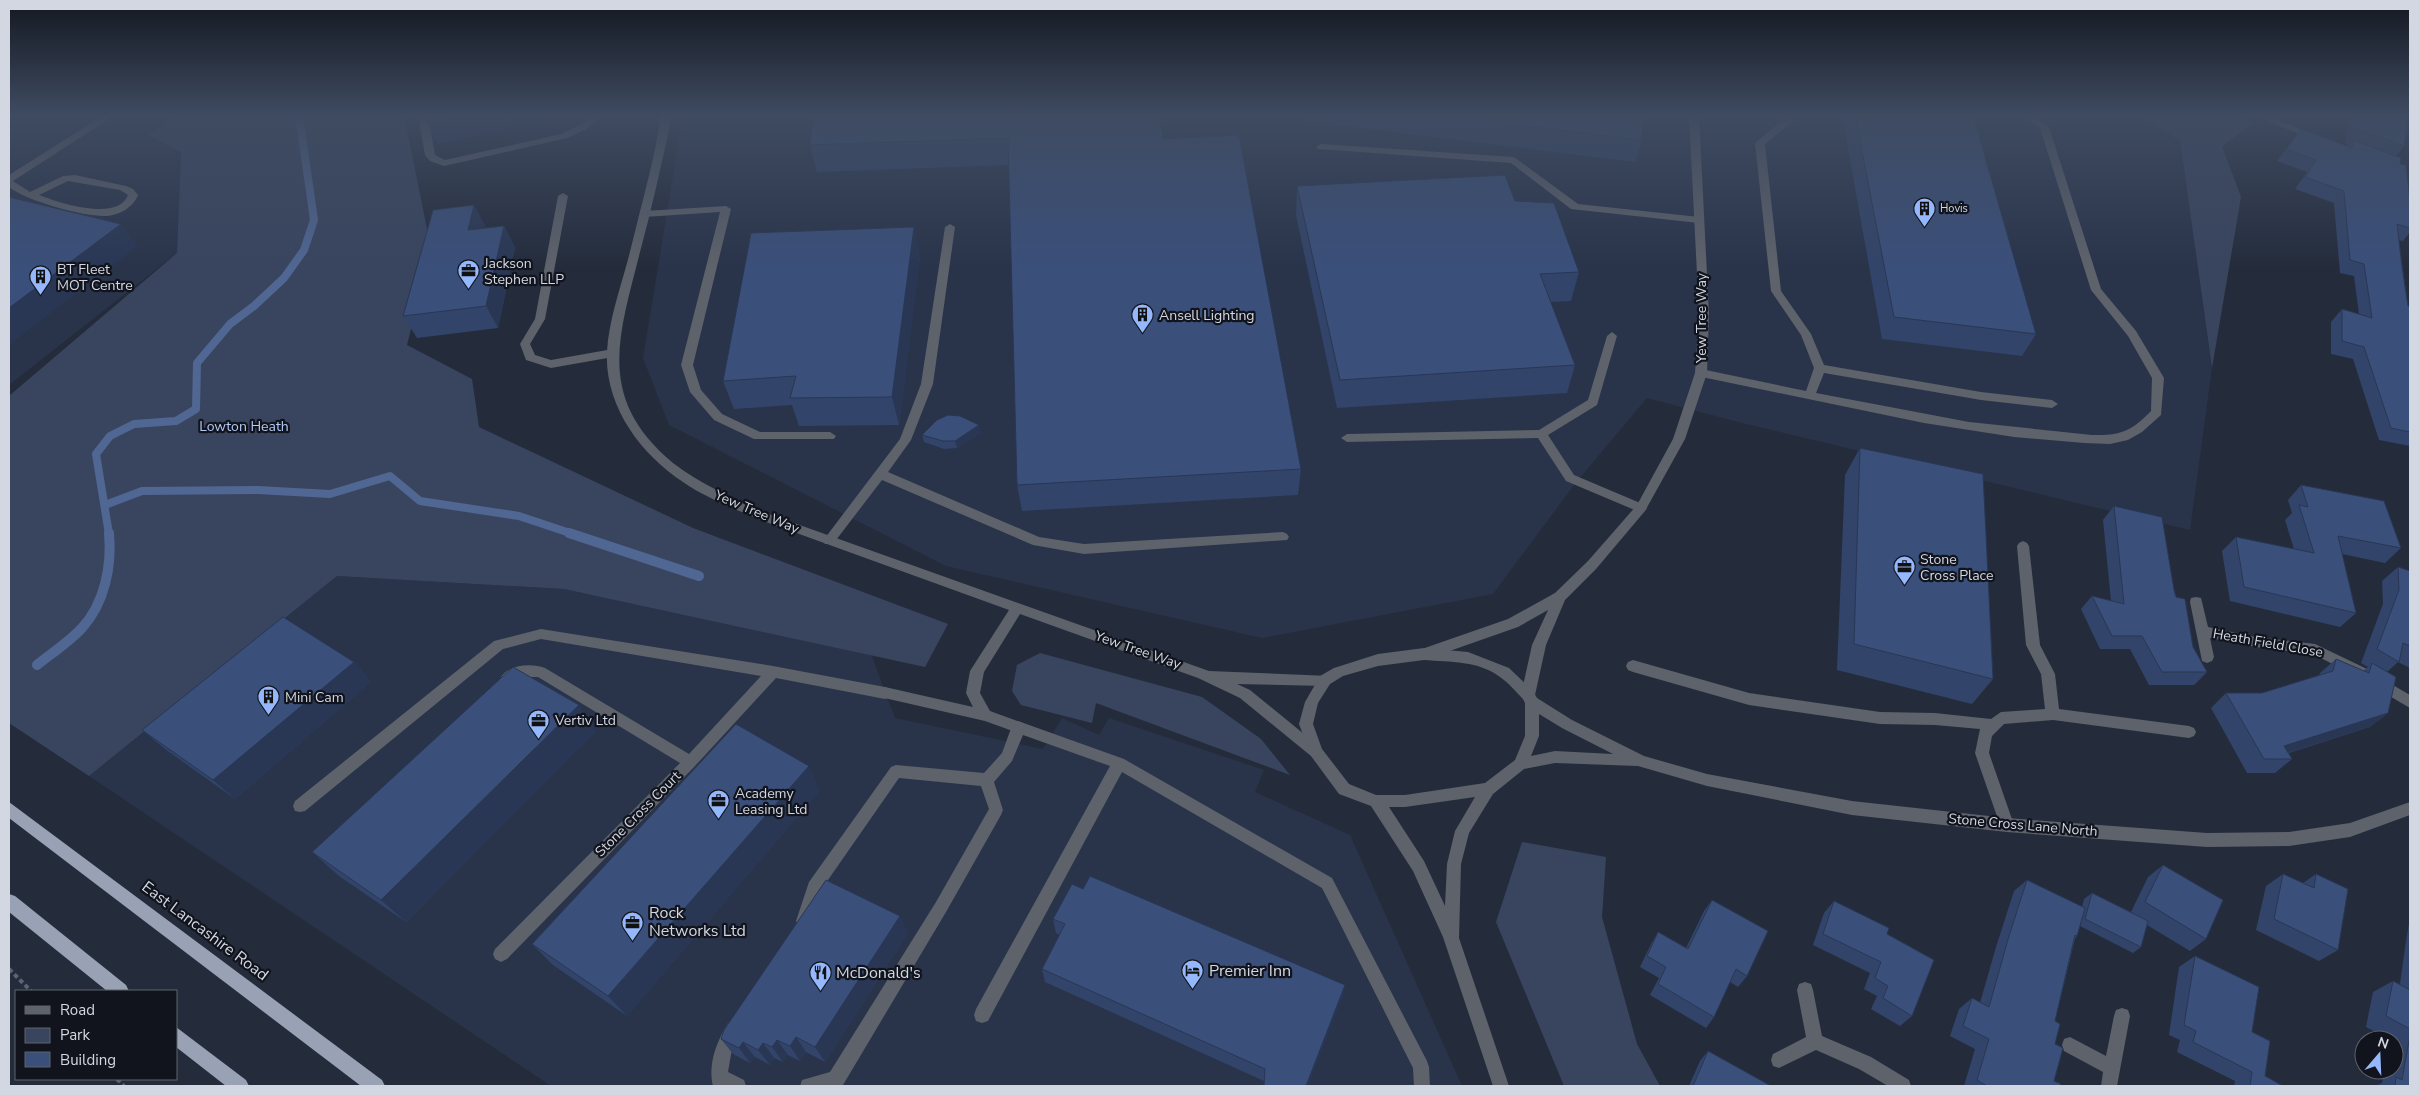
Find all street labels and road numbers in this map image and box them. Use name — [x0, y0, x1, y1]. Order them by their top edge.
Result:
street label: Yew Tree Way — [1692, 272, 1711, 364]
street label: Yew Tree Way — [711, 485, 803, 539]
street label: Heath Field Close — [2211, 624, 2325, 662]
street label: Yew Tree Way — [1091, 626, 1184, 674]
street label: Stone Cross Court — [591, 767, 685, 861]
street label: Stone Cross Lane North — [1948, 809, 2098, 841]
street label: East Lancashire Road — [137, 876, 273, 986]

